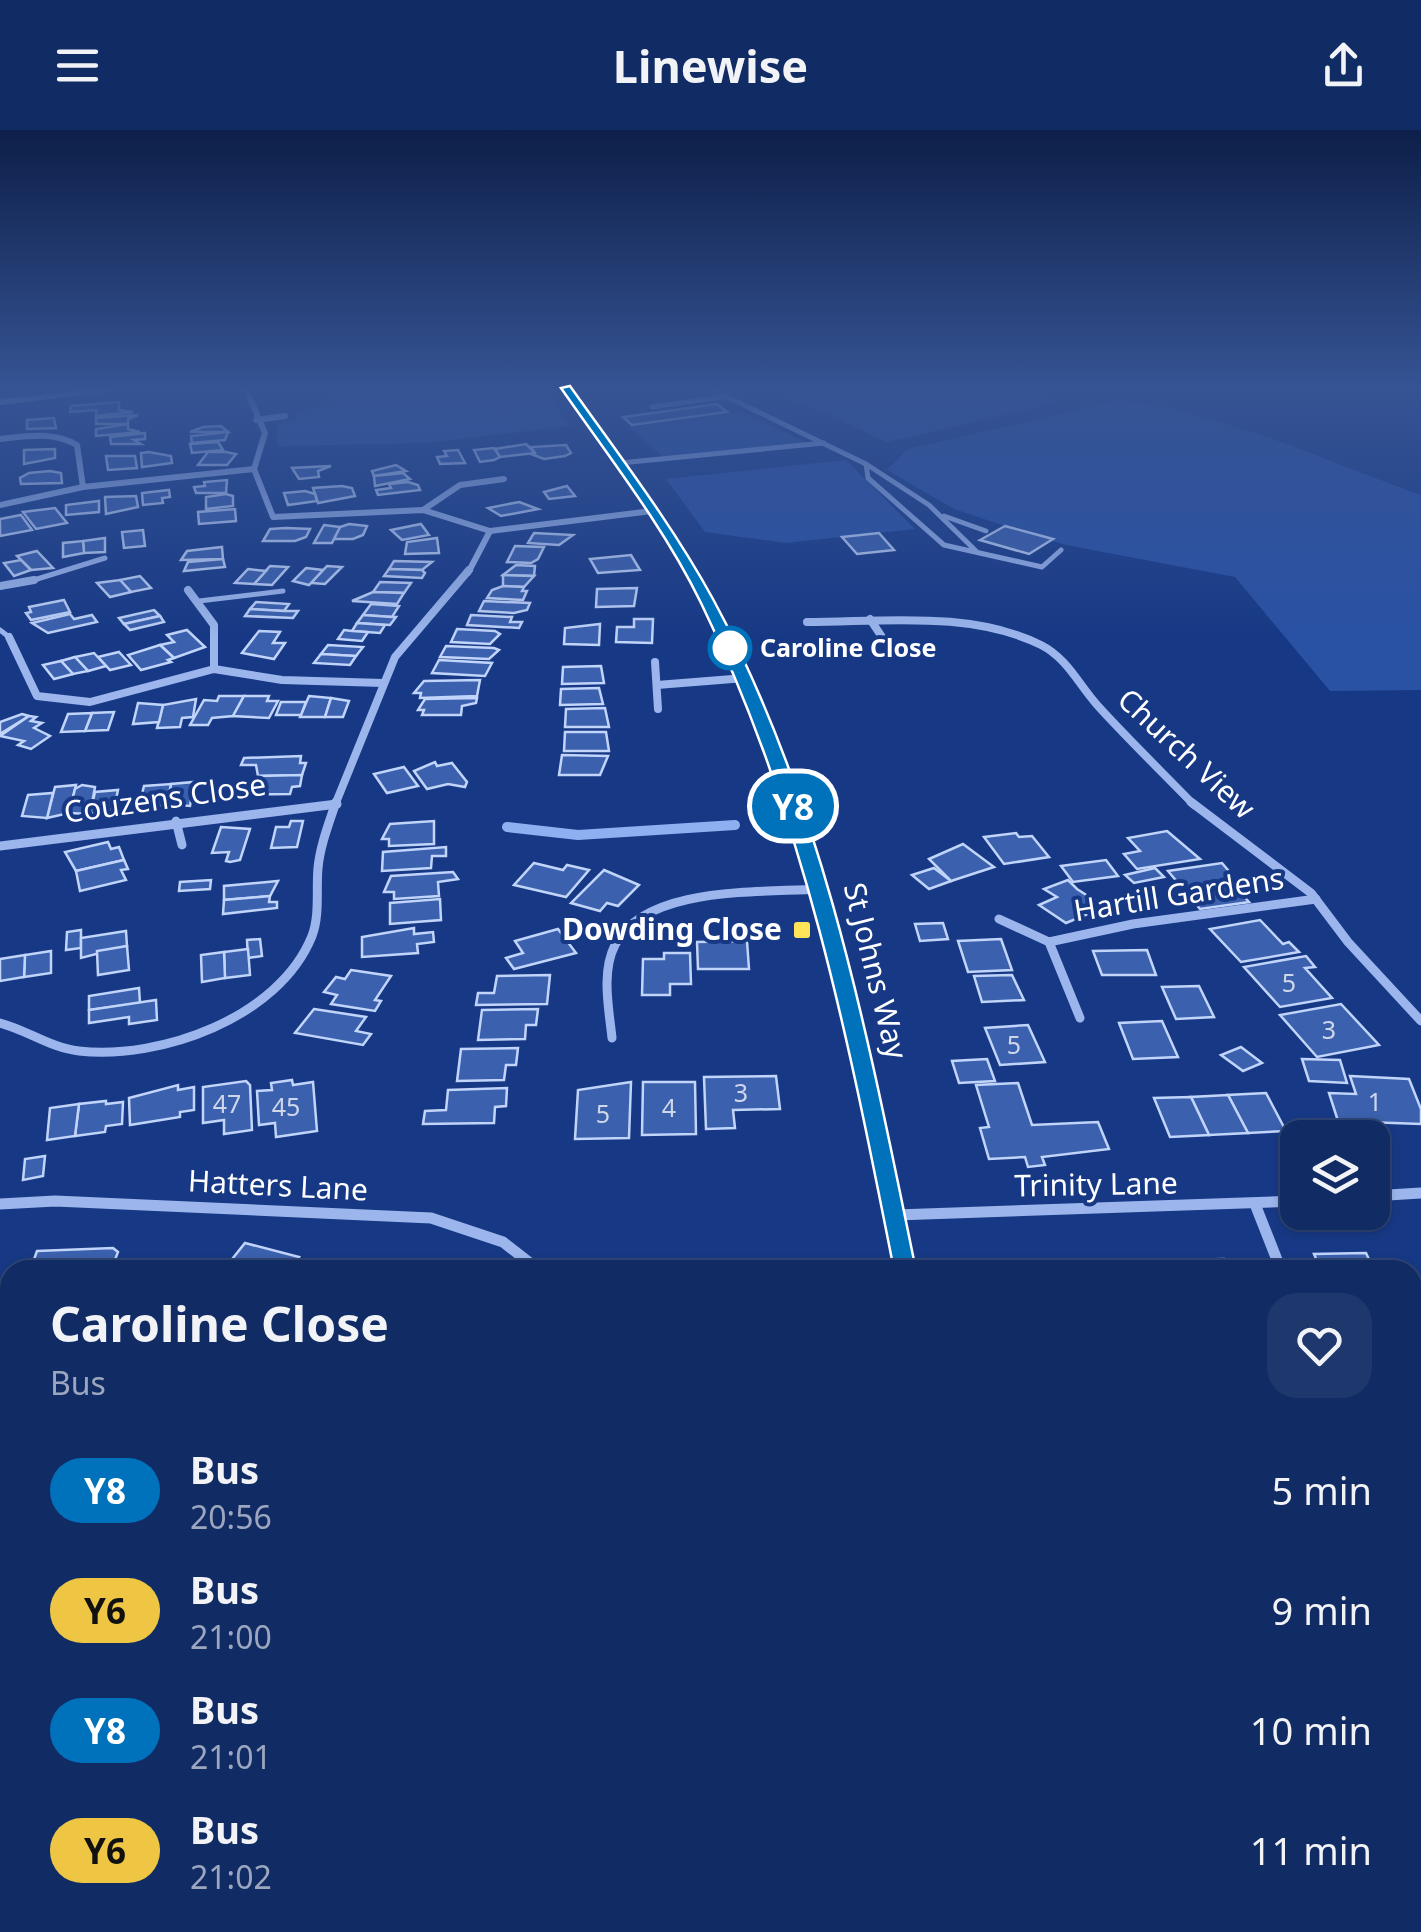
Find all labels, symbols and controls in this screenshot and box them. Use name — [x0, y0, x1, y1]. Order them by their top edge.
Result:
text: Linewise — [613, 35, 808, 96]
icon: menu — [50, 38, 105, 93]
icon: share — [1316, 38, 1371, 93]
marker: Caroline Close — [709, 627, 751, 669]
place label: Caroline Close — [760, 630, 937, 664]
street label: Church View — [1109, 679, 1265, 828]
street label: Couzens Close — [61, 763, 268, 832]
line badge: Y8 — [748, 774, 838, 838]
text: Y8 — [772, 783, 814, 830]
street label: Hartill Gardens — [1071, 857, 1287, 930]
street label: St Johns Way — [835, 878, 918, 1064]
place label: Dowding Close — [562, 908, 782, 949]
marker: Dowding Close — [791, 919, 813, 941]
house number: 5 — [1282, 965, 1296, 999]
house number: 3 — [1322, 1012, 1336, 1046]
house number: 5 — [1007, 1027, 1021, 1061]
house number: 3 — [734, 1075, 748, 1109]
house number: 1 — [1368, 1084, 1382, 1118]
house number: 47 — [213, 1086, 241, 1120]
house number: 45 — [272, 1089, 300, 1123]
house number: 4 — [662, 1090, 676, 1124]
house number: 5 — [596, 1096, 610, 1130]
map controls — [1280, 1120, 1390, 1230]
button: layers — [1280, 1120, 1390, 1230]
street label: Hatters Lane — [187, 1159, 369, 1210]
street label: Trinity Lane — [1014, 1162, 1178, 1205]
text: Caroline Close — [50, 1291, 389, 1356]
button: heart — [1267, 1293, 1372, 1398]
text: Bus — [50, 1361, 106, 1404]
text: Bus — [190, 1443, 259, 1495]
text: 5 min — [1272, 1464, 1372, 1516]
text: Y8 — [84, 1467, 126, 1514]
text: 20:56 — [190, 1495, 272, 1538]
text: Bus — [190, 1563, 259, 1615]
text: 9 min — [1272, 1584, 1372, 1636]
text: Y6 — [84, 1587, 126, 1634]
text: 21:00 — [190, 1615, 272, 1658]
text: Bus — [190, 1683, 259, 1735]
text: 10 min — [1250, 1704, 1372, 1756]
text: Y8 — [84, 1707, 126, 1754]
text: 21:01 — [190, 1735, 272, 1778]
text: Bus — [190, 1803, 259, 1855]
text: 11 min — [1250, 1824, 1372, 1876]
text: Y6 — [84, 1827, 126, 1874]
text: 21:02 — [190, 1855, 272, 1898]

